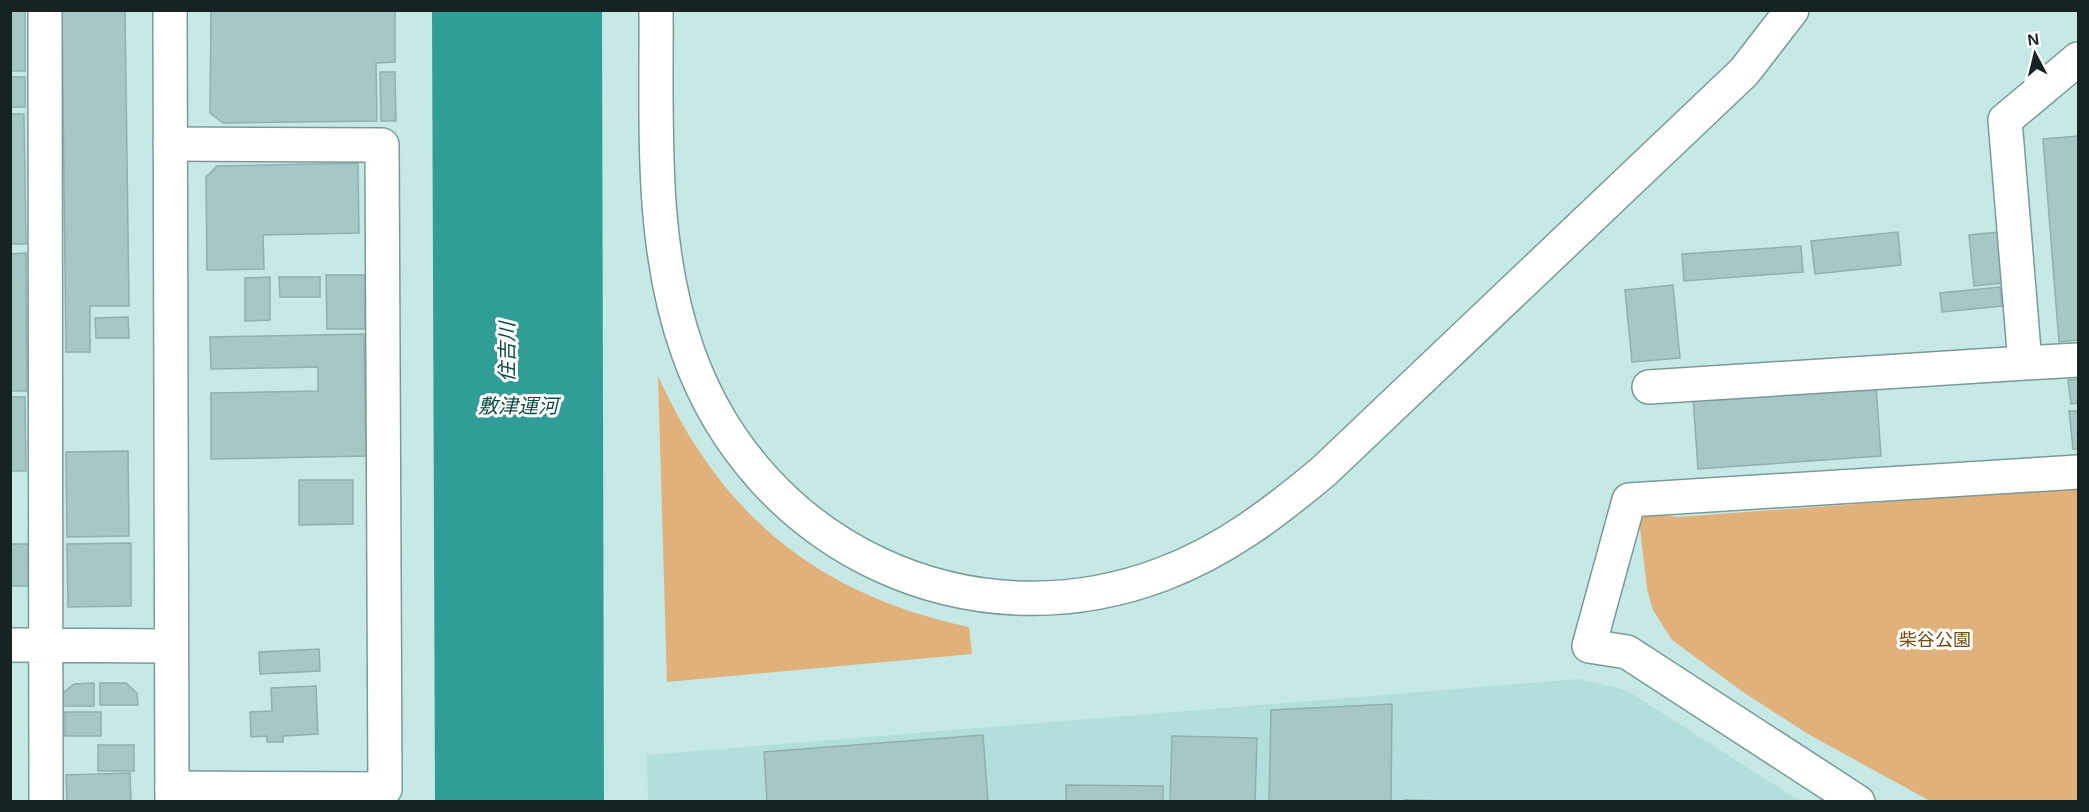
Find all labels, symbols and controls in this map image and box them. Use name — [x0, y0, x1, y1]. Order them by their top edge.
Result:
north arrow — [2005, 24, 2065, 84]
text: N — [2026, 30, 2040, 49]
water label: 住吉川 — [496, 320, 518, 382]
water label: 敷津運河 — [478, 395, 562, 417]
park label: 柴谷公園 — [1899, 630, 1971, 650]

